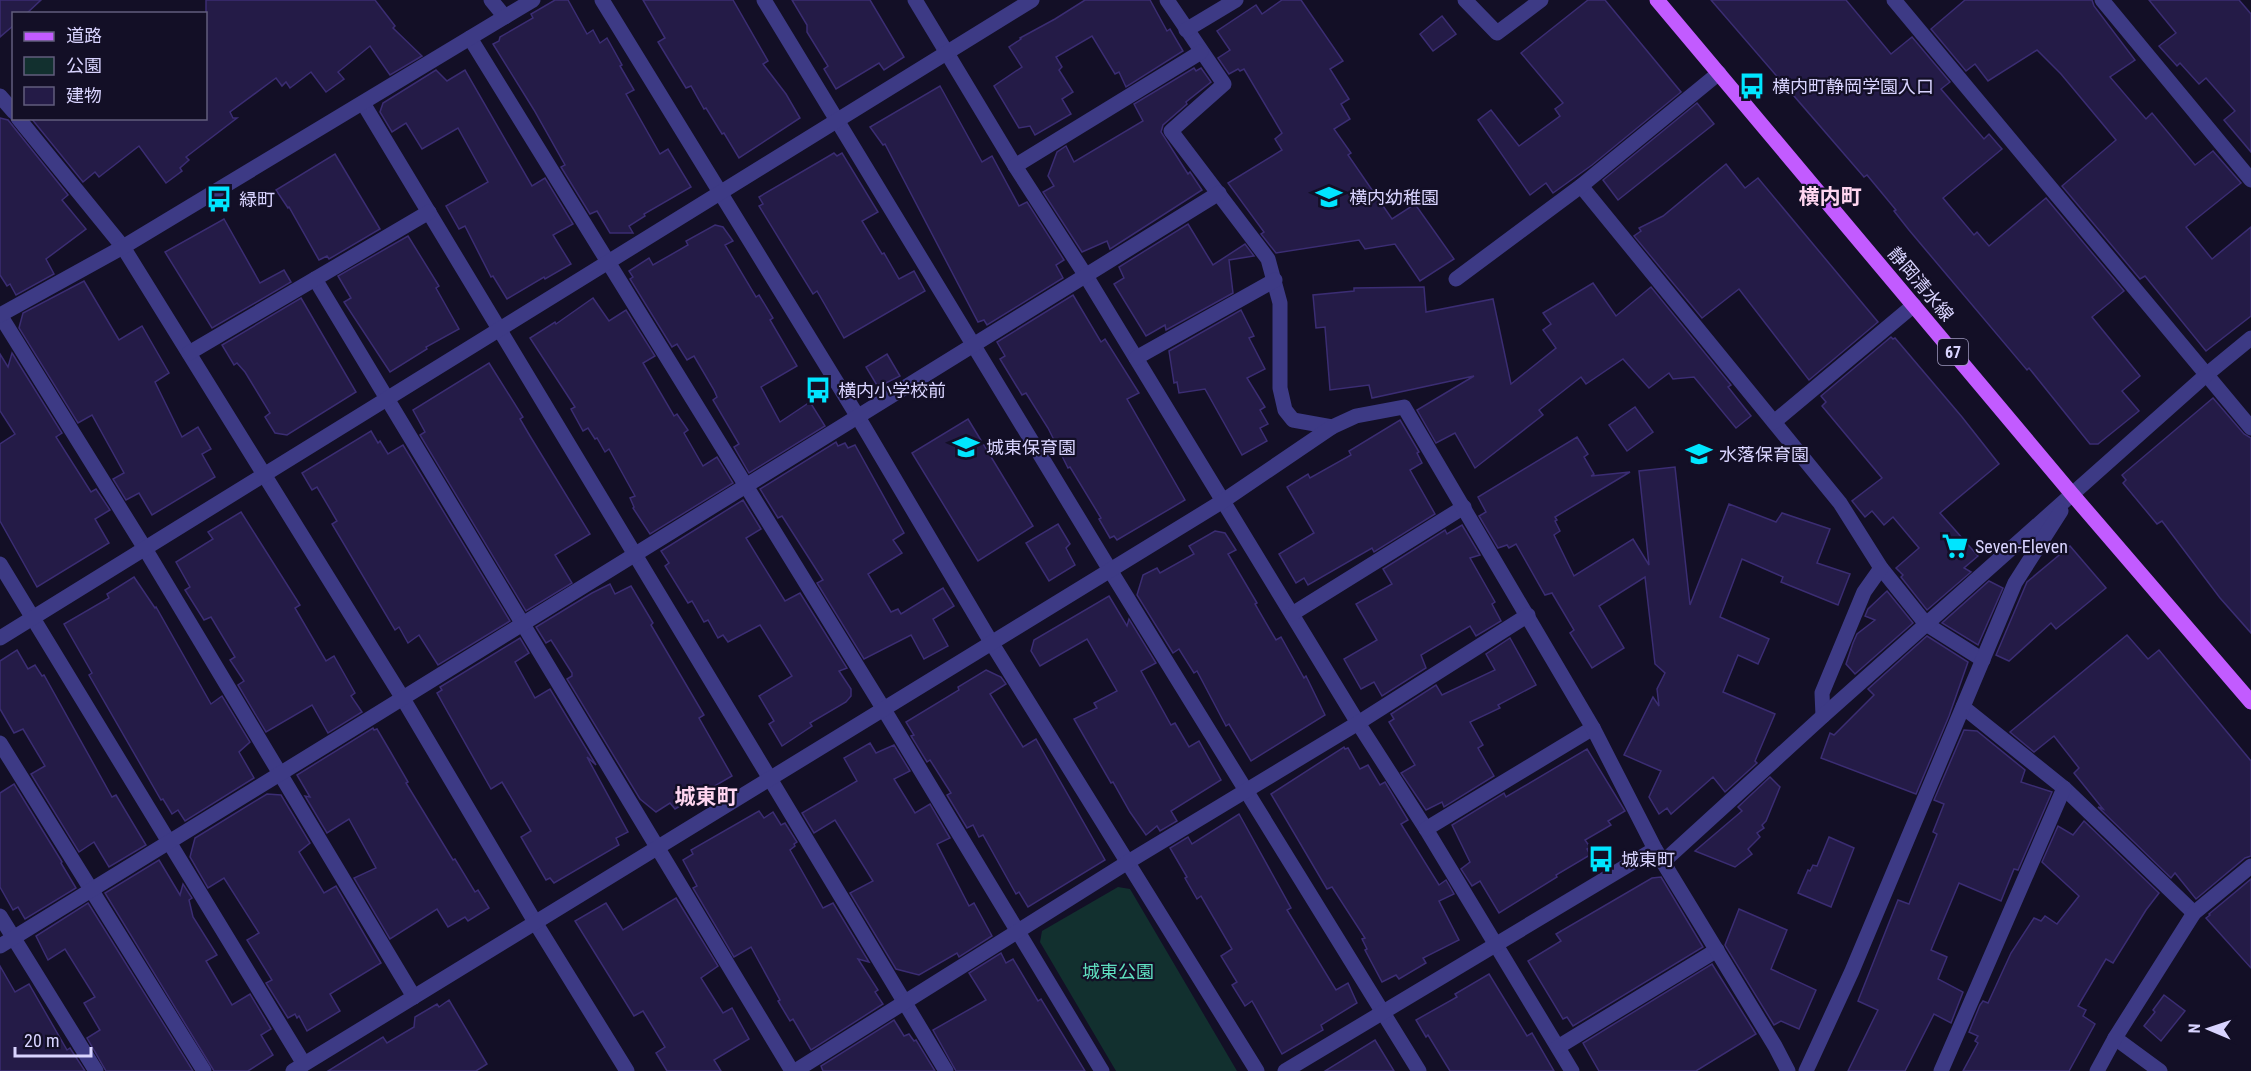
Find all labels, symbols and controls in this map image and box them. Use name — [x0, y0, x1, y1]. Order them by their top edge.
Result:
legend — [12, 12, 207, 120]
text: 道路 — [66, 25, 102, 46]
text: 公園 — [66, 55, 102, 76]
bus stop icon: 横内町静岡学園入口 — [1737, 71, 1767, 101]
place label: 横内町静岡学園入口 — [1772, 76, 1934, 97]
text: 建物 — [66, 85, 102, 106]
school or university icon: 横内幼稚園 — [1314, 182, 1344, 212]
bus stop icon: 緑町 — [204, 184, 234, 214]
district label: 横内町 — [1799, 185, 1862, 209]
place label: 横内幼稚園 — [1349, 187, 1439, 208]
place label: 緑町 — [239, 189, 275, 210]
street label: 静岡清水線 — [1884, 243, 1958, 325]
road number: 67 — [1938, 339, 1968, 365]
bus stop icon: 横内小学校前 — [803, 375, 833, 405]
place label: 横内小学校前 — [838, 380, 946, 401]
school or university icon: 城東保育園 — [951, 432, 981, 462]
place label: 城東保育園 — [986, 437, 1076, 458]
school or university icon: 水落保育園 — [1684, 439, 1714, 469]
place label: 水落保育園 — [1719, 444, 1809, 465]
supermarket icon: Seven-Eleven — [1940, 531, 1970, 561]
place label: Seven-Eleven — [1975, 536, 2068, 557]
district label: 城東町 — [675, 785, 738, 809]
bus stop icon: 城東町 — [1586, 844, 1616, 874]
place label: 城東町 — [1621, 849, 1675, 870]
park label: 城東公園 — [1082, 961, 1154, 982]
north arrow — [2179, 999, 2239, 1059]
scale bar — [15, 1020, 92, 1058]
text: N — [2185, 1023, 2204, 1034]
text: 20 m — [24, 1030, 59, 1051]

